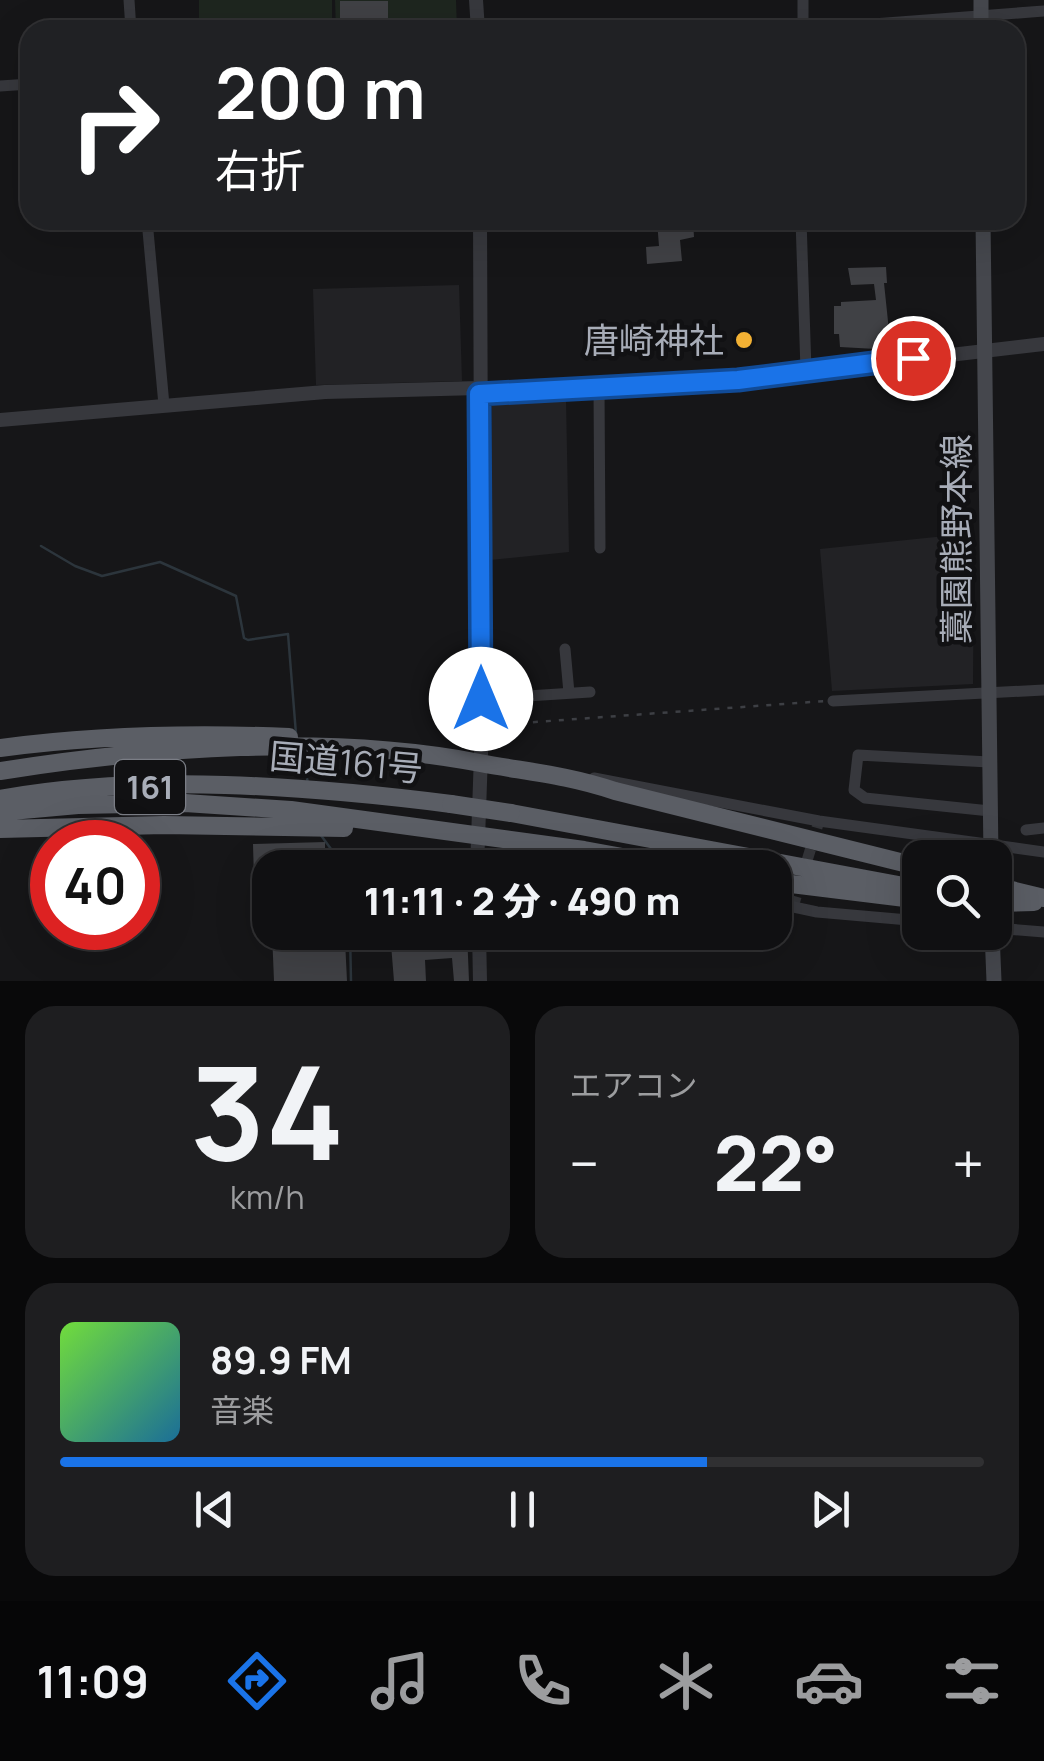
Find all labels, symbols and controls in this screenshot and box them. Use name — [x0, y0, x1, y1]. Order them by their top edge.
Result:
text: 200 m — [215, 44, 426, 140]
icon: right — [50, 60, 180, 190]
text: 右折 — [215, 139, 305, 201]
place label: 唐崎神社 — [584, 316, 724, 364]
pin — [871, 316, 956, 401]
marker: 唐崎神社 — [733, 329, 755, 351]
icon: arrive — [886, 331, 941, 386]
street label: 藁園熊野本線 — [932, 434, 980, 644]
position arrow — [429, 647, 533, 751]
street label: 国道161号 — [267, 731, 425, 793]
road number: 161 — [115, 760, 185, 814]
speed limit sign: 40 — [30, 820, 160, 950]
map controls — [902, 840, 1012, 950]
button: search — [902, 840, 1012, 950]
text: 11:11 · 2 分 · 490 m — [364, 874, 680, 926]
text: 34 — [190, 1021, 345, 1199]
text: エアコン — [570, 1063, 698, 1107]
text: 22° — [714, 1111, 838, 1214]
text: − — [570, 1125, 599, 1201]
text: + — [952, 1125, 984, 1201]
text: km/h — [230, 1175, 304, 1219]
text: 89.9 FM — [210, 1333, 352, 1385]
text: 音楽 — [210, 1388, 274, 1432]
icon: previous — [187, 1482, 242, 1537]
icon: pause — [495, 1482, 550, 1537]
icon: next — [803, 1482, 858, 1537]
icon: directions — [222, 1646, 292, 1716]
icon: music — [365, 1646, 435, 1716]
icon: phone — [508, 1646, 578, 1716]
icon: climate — [651, 1646, 721, 1716]
icon: car — [794, 1646, 864, 1716]
icon: filters — [937, 1646, 1007, 1716]
text: 11:09 — [37, 1650, 149, 1712]

